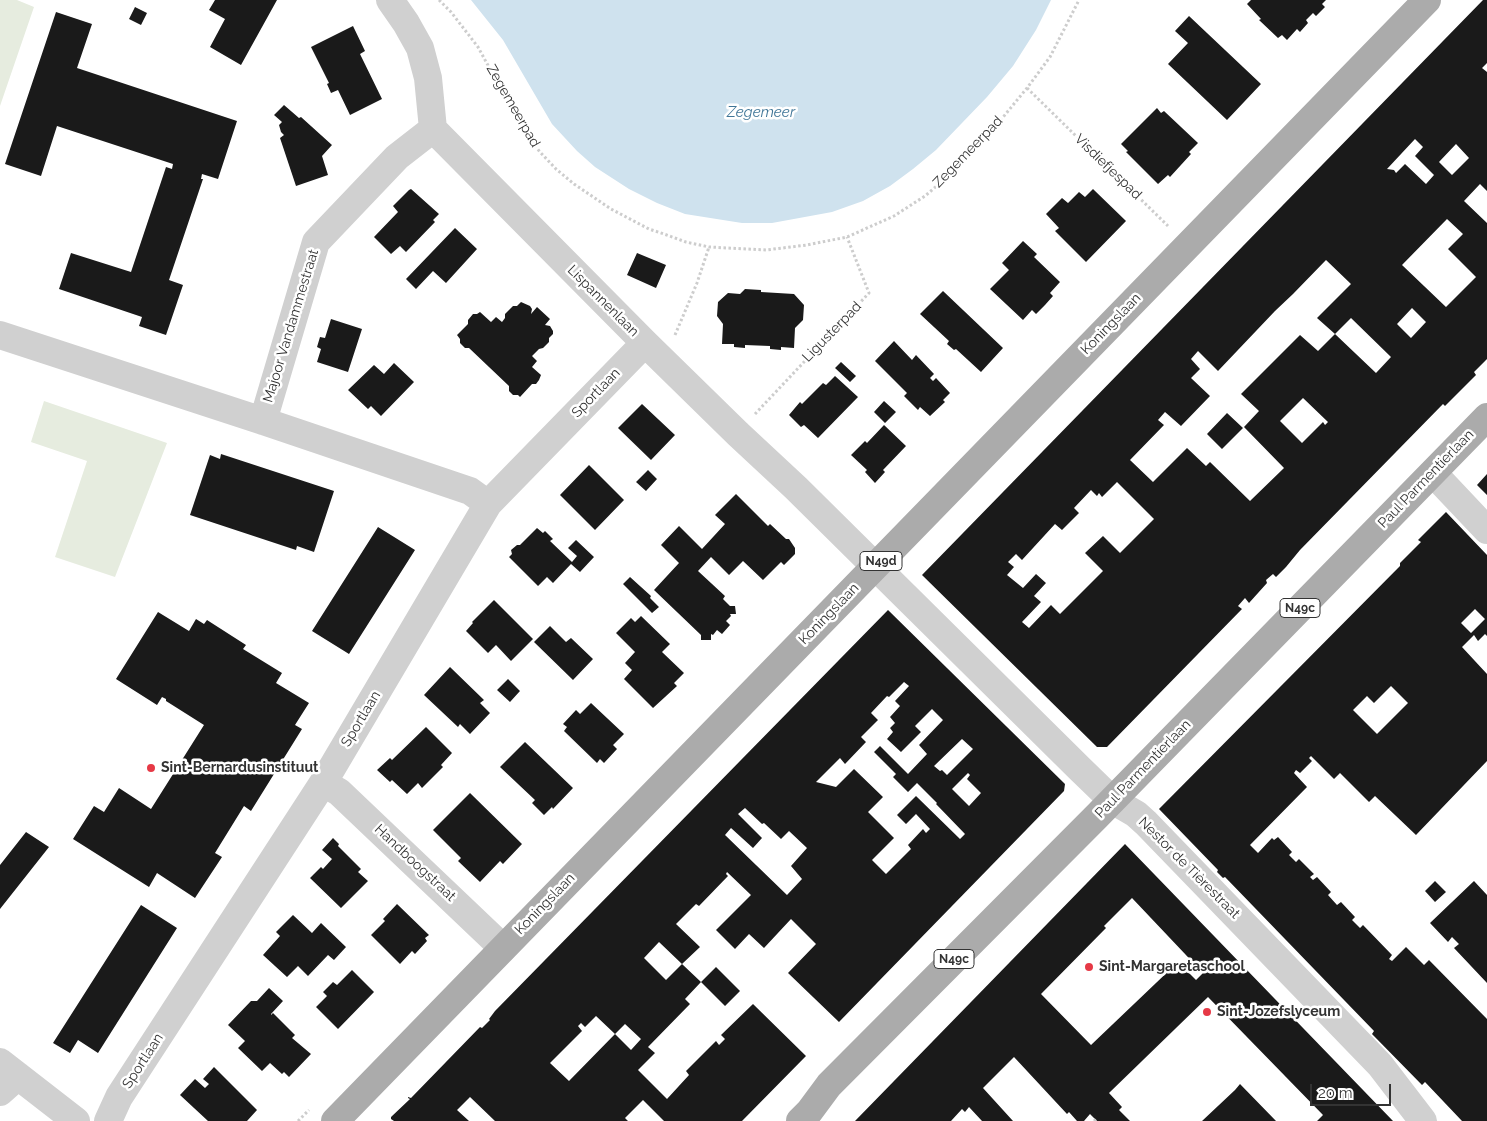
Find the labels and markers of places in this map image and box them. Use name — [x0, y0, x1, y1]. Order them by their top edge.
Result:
place label: Sint-Bernardusinstituut — [161, 760, 318, 776]
marker: Sint-Bernardusinstituut — [145, 762, 157, 774]
place label: Sint-Margaretaschool — [1099, 959, 1245, 975]
marker: Sint-Margaretaschool — [1083, 961, 1095, 973]
place label: Sint-Jozefslyceum — [1217, 1004, 1340, 1020]
marker: Sint-Jozefslyceum — [1201, 1006, 1213, 1018]

